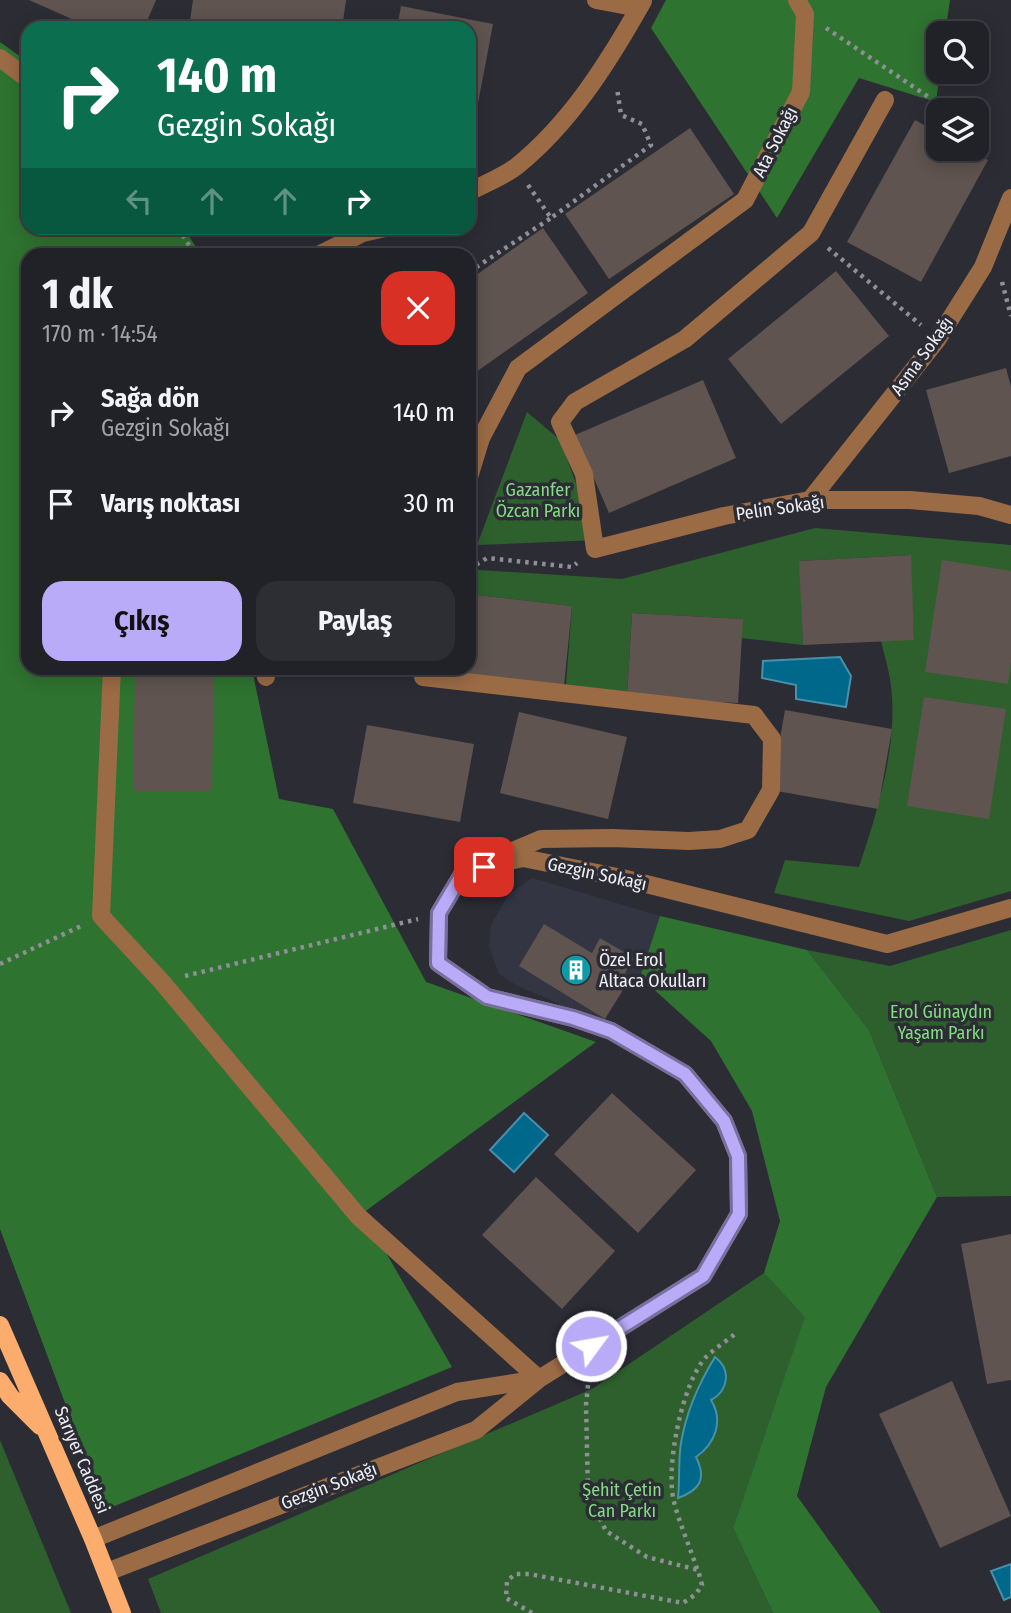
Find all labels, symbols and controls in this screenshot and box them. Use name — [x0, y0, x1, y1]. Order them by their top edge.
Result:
map controls — [926, 21, 989, 161]
button: search — [926, 21, 989, 84]
text: 140 m — [157, 46, 277, 105]
icon: right — [42, 49, 133, 140]
button: layers — [926, 98, 989, 161]
street label: Ata Sokağı — [748, 103, 802, 181]
text: Gezgin Sokağı — [157, 106, 336, 144]
icon: left — [120, 182, 158, 220]
icon: ahead — [193, 182, 231, 220]
icon: ahead — [266, 182, 304, 220]
icon: right — [339, 182, 377, 220]
text: 1 dk — [42, 269, 113, 319]
button: close — [381, 271, 455, 345]
street label: Asma Sokağı — [886, 312, 958, 400]
text: 170 m · 14:54 — [42, 320, 158, 348]
text: Sağa dön — [101, 383, 200, 414]
icon: right — [42, 394, 80, 432]
text: 140 m — [393, 397, 455, 428]
text: Gezgin Sokağı — [101, 414, 230, 442]
park label: Gazanfer Özcan Parkı — [496, 479, 580, 522]
icon: arrive — [42, 485, 80, 523]
text: Varış noktası — [101, 488, 240, 519]
text: 30 m — [404, 488, 455, 519]
street label: Pelin Sokağı — [734, 491, 826, 525]
button: Çıkış — [42, 581, 242, 661]
button: Paylaş — [256, 581, 455, 661]
pin — [454, 837, 514, 897]
icon: arrive — [465, 848, 503, 886]
street label: Gezgin Sokağı — [545, 853, 649, 895]
place label: Özel Erol Altaca Okulları — [599, 949, 706, 992]
building icon: Özel Erol Altaca Okulları — [559, 953, 593, 987]
park label: Erol Günaydın Yaşam Parkı — [890, 1001, 992, 1044]
position arrow — [554, 1309, 628, 1383]
street label: Sarıyer Caddesi — [50, 1403, 114, 1517]
street label: Gezgin Sokağı — [278, 1458, 380, 1514]
park label: Şehit Çetin Can Parkı — [582, 1479, 662, 1522]

